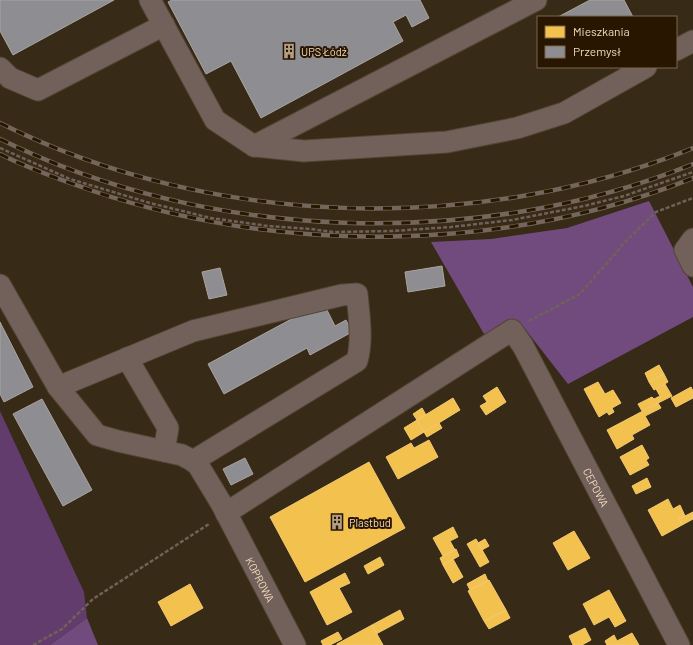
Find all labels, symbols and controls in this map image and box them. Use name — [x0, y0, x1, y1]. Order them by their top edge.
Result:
legend — [537, 16, 677, 68]
text: Mieszkania — [573, 24, 630, 38]
building icon: UPS Łódź — [280, 42, 298, 60]
text: Przemysł — [573, 44, 621, 58]
place label: UPS Łódź — [301, 45, 347, 58]
street label: CEPOWA — [581, 465, 612, 509]
building icon: Plastbud — [328, 513, 346, 531]
place label: Plastbud — [349, 516, 391, 529]
street label: KOPROWA — [244, 555, 278, 604]

